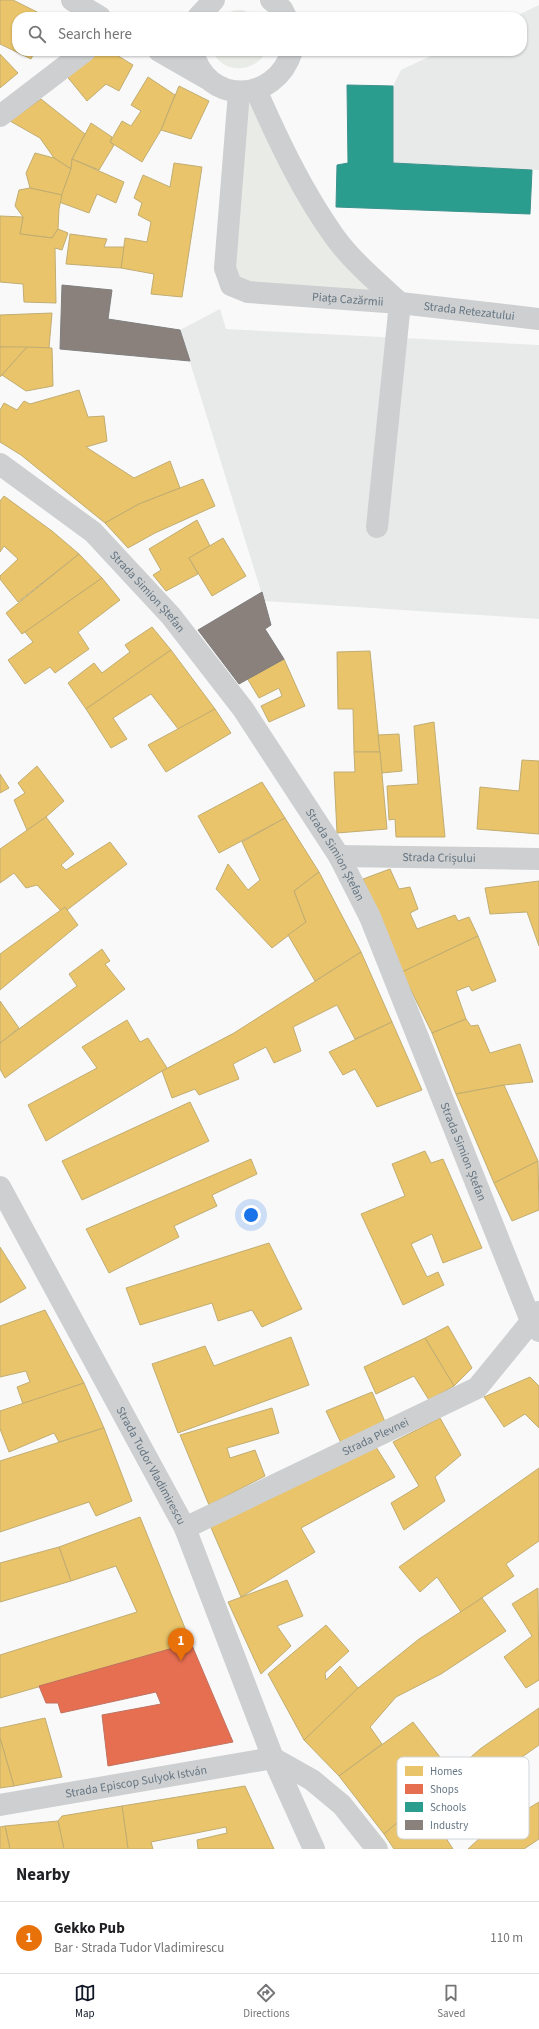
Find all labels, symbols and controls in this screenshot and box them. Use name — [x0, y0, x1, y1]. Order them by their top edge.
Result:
search box — [12, 12, 527, 56]
icon: search — [26, 23, 48, 45]
text: Search here — [58, 24, 132, 45]
street label: Piața Cazărmii — [311, 288, 384, 310]
street label: Strada Retezatului — [423, 297, 516, 325]
street label: Strada Simion Ștefan — [106, 547, 189, 636]
street label: Strada Simion Ștefan — [302, 805, 369, 904]
street label: Strada Crișului — [402, 848, 476, 867]
street label: Strada Simion Ștefan — [436, 1100, 491, 1203]
your location — [241, 1205, 261, 1225]
street label: Strada Tudor Vladimirescu — [112, 1403, 190, 1528]
street label: Strada Plevnei — [339, 1413, 412, 1460]
pin: 1 — [168, 1628, 194, 1661]
legend — [397, 1757, 529, 1839]
street label: Strada Episcop Sulyok István — [64, 1761, 208, 1802]
text: Homes — [430, 1764, 463, 1779]
text: Shops — [430, 1782, 459, 1797]
text: Schools — [430, 1800, 467, 1815]
text: Industry — [430, 1818, 468, 1833]
text: Nearby — [16, 1863, 70, 1887]
text: Gekko Pub — [54, 1918, 125, 1939]
text: 1 — [26, 1929, 32, 1947]
text: 110 m — [490, 1929, 523, 1947]
text: Bar · Strada Tudor Vladimirescu — [54, 1939, 224, 1957]
tab: Map — [74, 1982, 96, 2021]
tab: Directions — [243, 1982, 290, 2021]
tab: Saved — [437, 1982, 465, 2021]

